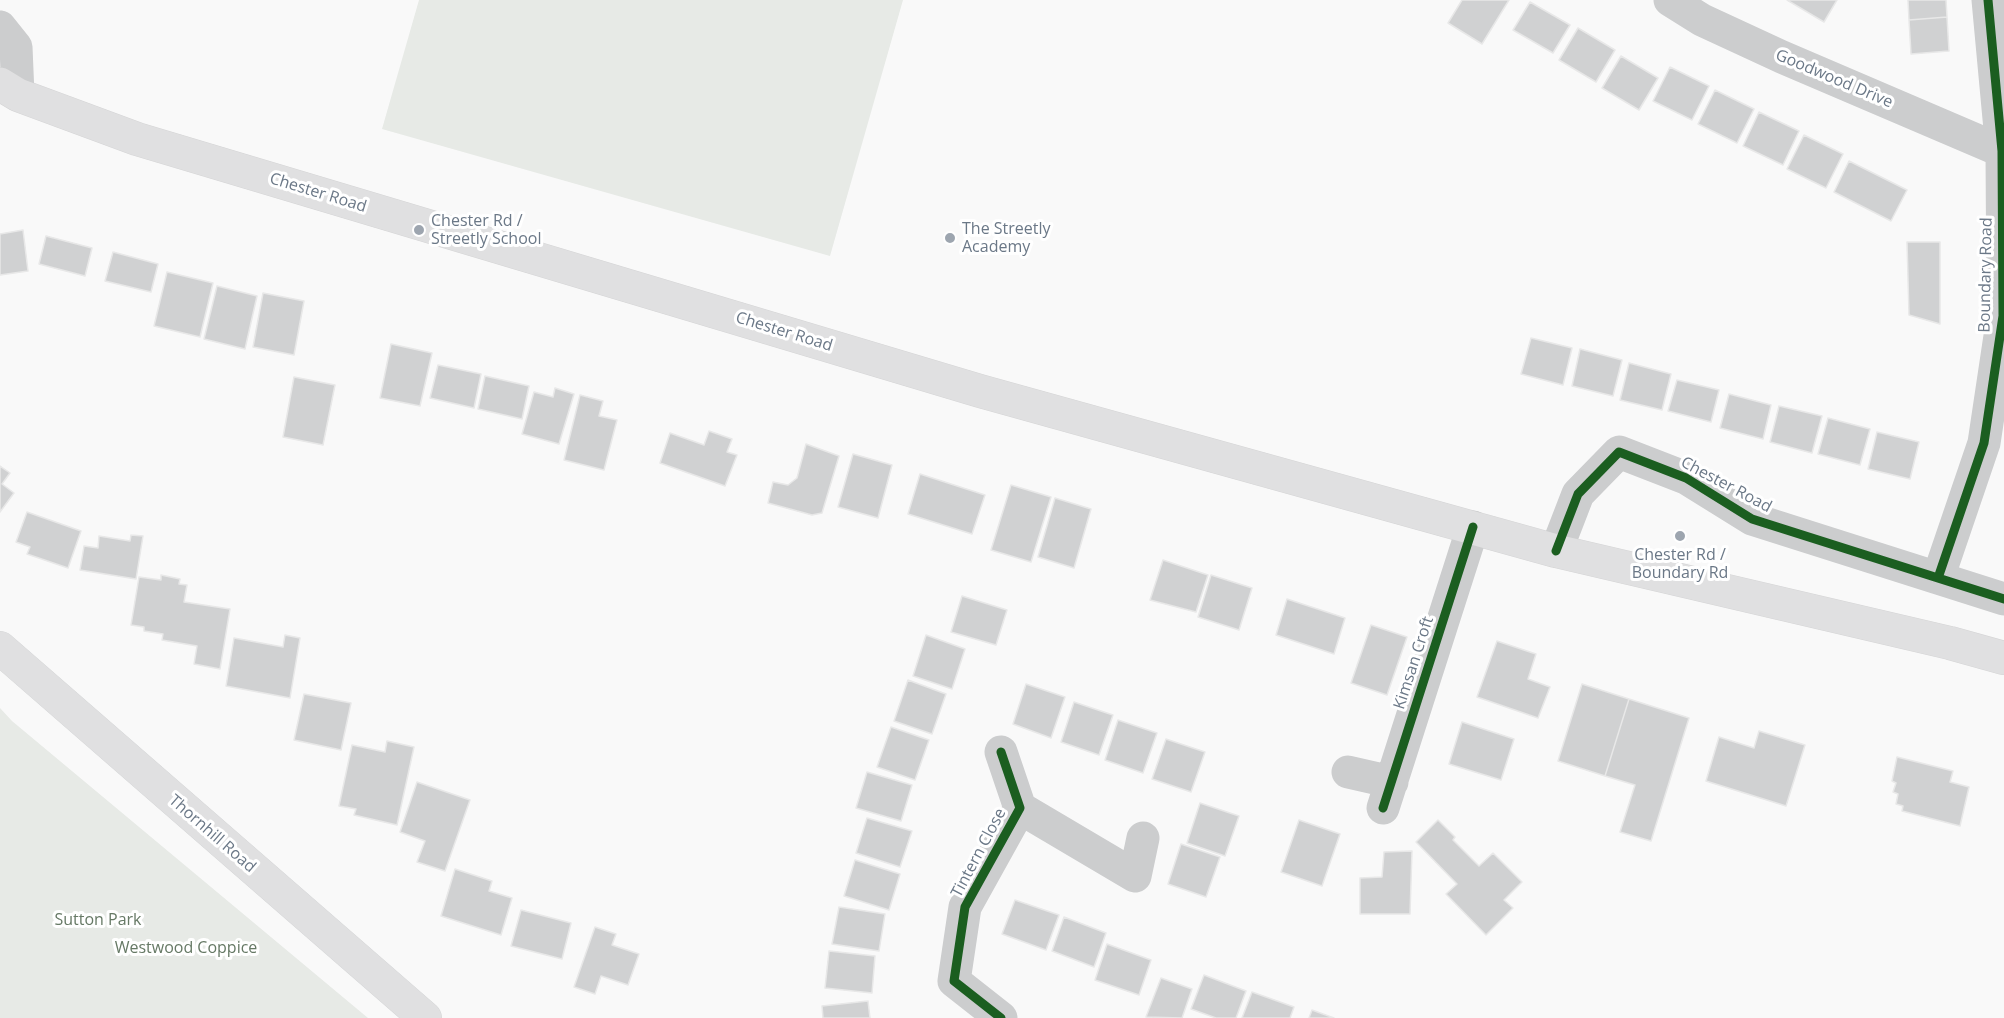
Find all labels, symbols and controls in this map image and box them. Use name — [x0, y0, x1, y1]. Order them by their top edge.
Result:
street label: Goodwood Drive — [1773, 46, 1895, 112]
street label: Chester Road — [267, 169, 369, 217]
place label: Chester Rd / Streetly School — [431, 211, 541, 249]
street label: Boundary Road — [1975, 217, 1997, 333]
place label: The Streetly Academy — [962, 219, 1051, 257]
marker: Chester Rd / Streetly School — [412, 223, 426, 237]
marker: The Streetly Academy — [943, 231, 957, 245]
street label: Chester Road — [733, 308, 835, 356]
street label: Chester Road — [1677, 453, 1775, 517]
marker: Chester Rd / Boundary Rd — [1673, 529, 1687, 543]
place label: Chester Rd / Boundary Rd — [1632, 545, 1728, 583]
street label: Kimsan Croft — [1390, 614, 1438, 712]
street label: Thornhill Road — [165, 791, 259, 877]
street label: Tintern Close — [947, 805, 1011, 901]
park label: Sutton Park — [54, 910, 142, 930]
park label: Westwood Coppice — [115, 938, 257, 958]

